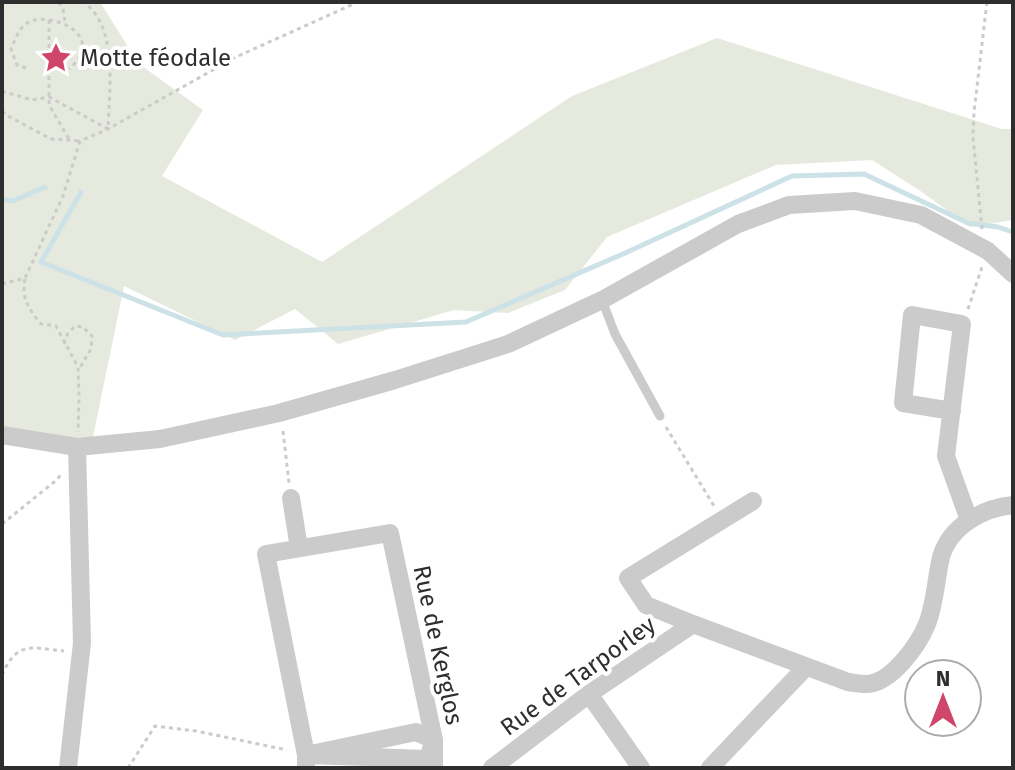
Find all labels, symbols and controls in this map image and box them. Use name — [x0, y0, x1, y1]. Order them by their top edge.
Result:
place icon: Motte féodale — [39, 41, 73, 75]
place label: Motte féodale — [80, 44, 231, 72]
street label: Rue de Kerglos — [407, 563, 469, 727]
street label: Rue de Tarporley — [495, 610, 661, 742]
north arrow — [903, 658, 983, 738]
text: N — [936, 665, 950, 692]

